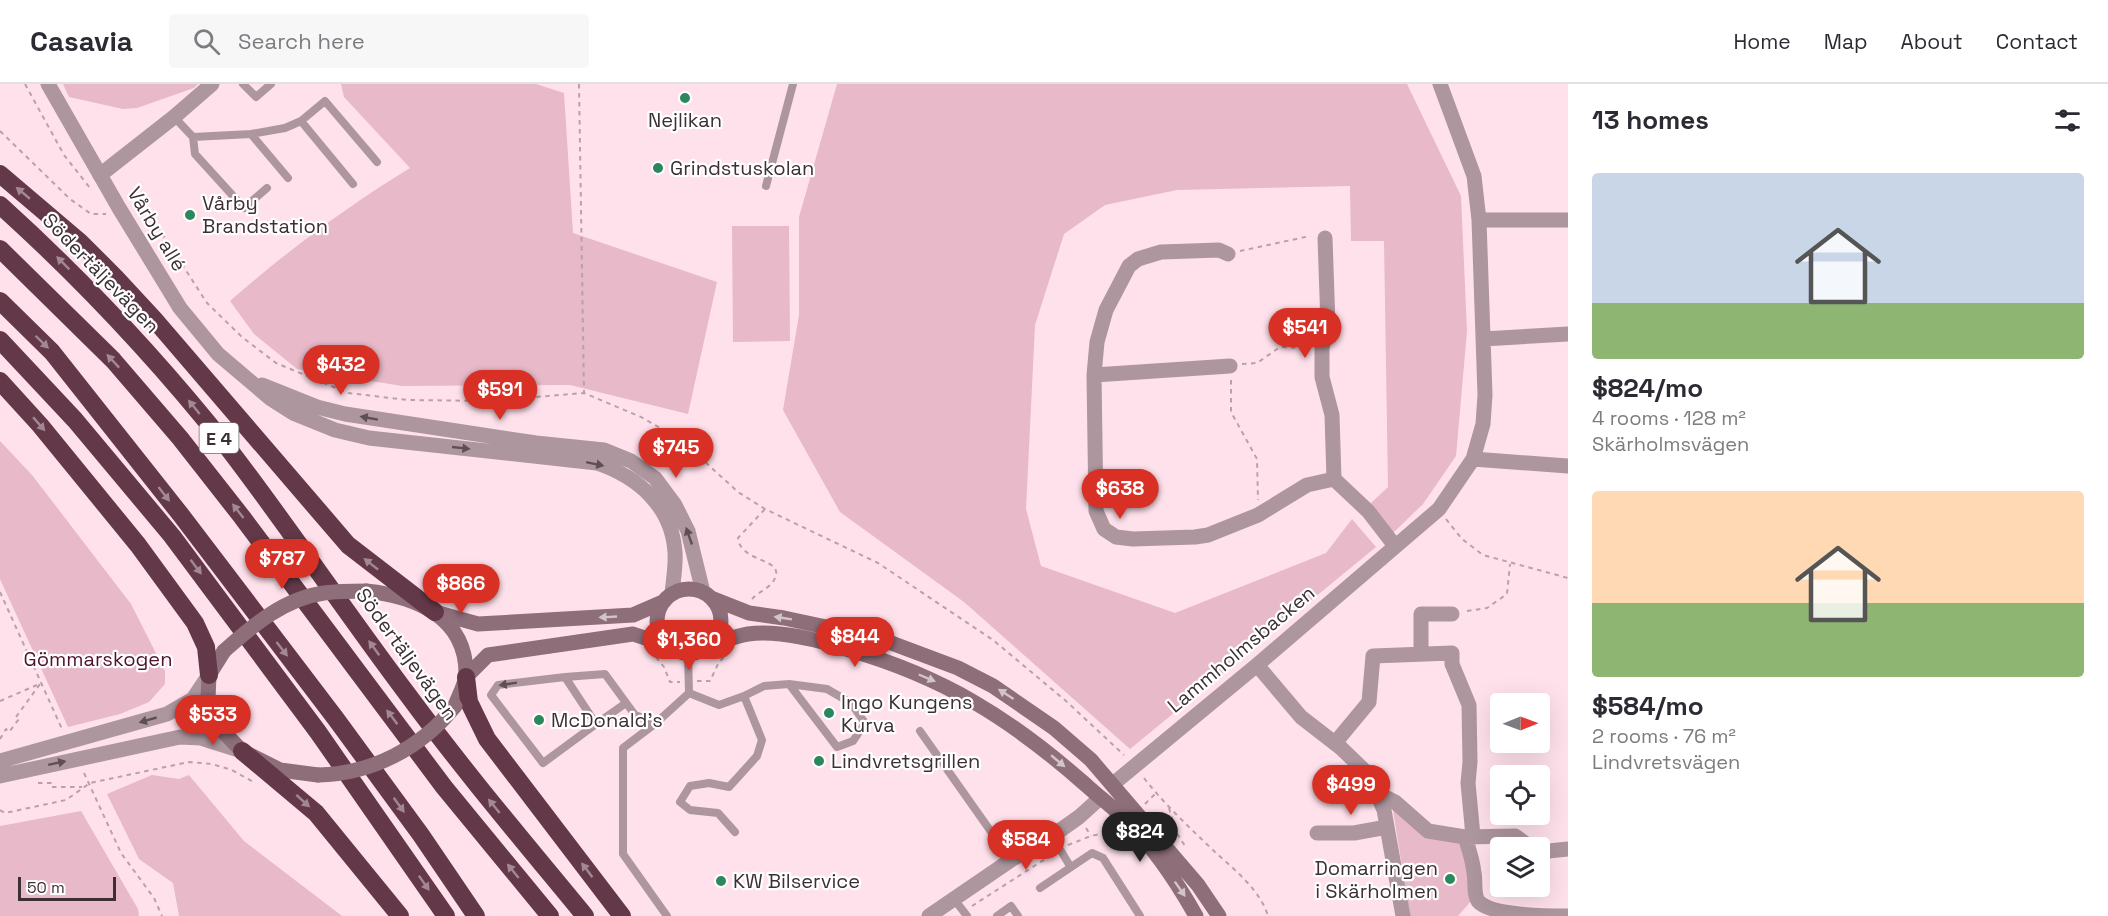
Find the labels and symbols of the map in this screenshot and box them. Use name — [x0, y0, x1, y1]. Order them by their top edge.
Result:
marker: Nejlikan — [678, 91, 692, 105]
place label: Nejlikan — [648, 107, 722, 133]
place label: Grindstuskolan — [670, 155, 814, 181]
marker: Grindstuskolan — [651, 161, 665, 175]
street label: Vårby allé — [122, 182, 192, 276]
one-way arrow — [15, 186, 31, 199]
place label: Vårby Brandstation — [202, 190, 328, 239]
street label: Södertäljevägen — [37, 207, 165, 339]
marker: Vårby Brandstation — [183, 208, 197, 222]
one-way arrow — [56, 257, 70, 271]
pin: $541 — [1269, 308, 1341, 359]
one-way arrow — [34, 335, 49, 348]
pin: $432 — [305, 345, 377, 396]
one-way arrow — [107, 354, 120, 369]
pin: $591 — [464, 370, 536, 421]
one-way arrow — [188, 399, 201, 415]
one-way arrow — [359, 414, 378, 423]
one-way arrow — [32, 416, 45, 431]
road number: E 4 — [200, 423, 238, 453]
pin: $745 — [640, 428, 712, 479]
one-way arrow — [452, 444, 471, 453]
one-way arrow — [586, 460, 605, 469]
pin: $638 — [1084, 469, 1156, 520]
one-way arrow — [158, 486, 170, 502]
one-way arrow — [231, 503, 244, 519]
one-way arrow — [684, 527, 694, 545]
pin: $787 — [246, 539, 318, 590]
one-way arrow — [364, 558, 379, 570]
one-way arrow — [190, 559, 202, 575]
pin: $866 — [425, 564, 497, 615]
street label: Lammholmsbacken — [1162, 580, 1320, 718]
street label: Södertäljevägen — [350, 583, 464, 725]
one-way arrow — [598, 612, 617, 621]
one-way arrow — [774, 614, 793, 623]
pin: $844 — [819, 617, 891, 668]
pin: $1,360 — [640, 620, 738, 671]
one-way arrow — [368, 640, 380, 655]
one-way arrow — [276, 641, 289, 657]
park label: Gömmarskogen — [24, 646, 172, 672]
one-way arrow — [918, 673, 936, 683]
one-way arrow — [498, 680, 517, 689]
place label: Ingo Kungens Kurva — [841, 689, 972, 738]
one-way arrow — [998, 689, 1014, 700]
north arrow — [1490, 693, 1550, 753]
pin: $533 — [177, 695, 249, 746]
marker: Ingo Kungens Kurva — [822, 706, 836, 720]
place label: McDonald's — [551, 707, 663, 733]
one-way arrow — [387, 710, 399, 725]
marker: McDonald's — [532, 713, 546, 727]
one-way arrow — [138, 716, 156, 725]
place label: Lindvretsgrillen — [831, 748, 980, 774]
marker: Lindvretsgrillen — [812, 754, 826, 768]
one-way arrow — [1050, 754, 1066, 767]
one-way arrow — [48, 758, 67, 767]
pin: $499 — [1315, 765, 1387, 816]
one-way arrow — [296, 794, 311, 808]
one-way arrow — [393, 797, 406, 813]
one-way arrow — [488, 798, 501, 814]
pin: $824 — [1104, 812, 1176, 863]
pin: $584 — [990, 820, 1062, 871]
place label: Domarringen i Skärholmen — [1315, 855, 1438, 904]
one-way arrow — [581, 862, 593, 877]
one-way arrow — [506, 863, 519, 879]
place label: KW Bilservice — [733, 868, 860, 894]
marker: Domarringen i Skärholmen — [1443, 872, 1457, 886]
scale bar — [18, 874, 116, 902]
marker: KW Bilservice — [714, 874, 728, 888]
one-way arrow — [418, 875, 429, 891]
one-way arrow — [1174, 880, 1186, 896]

